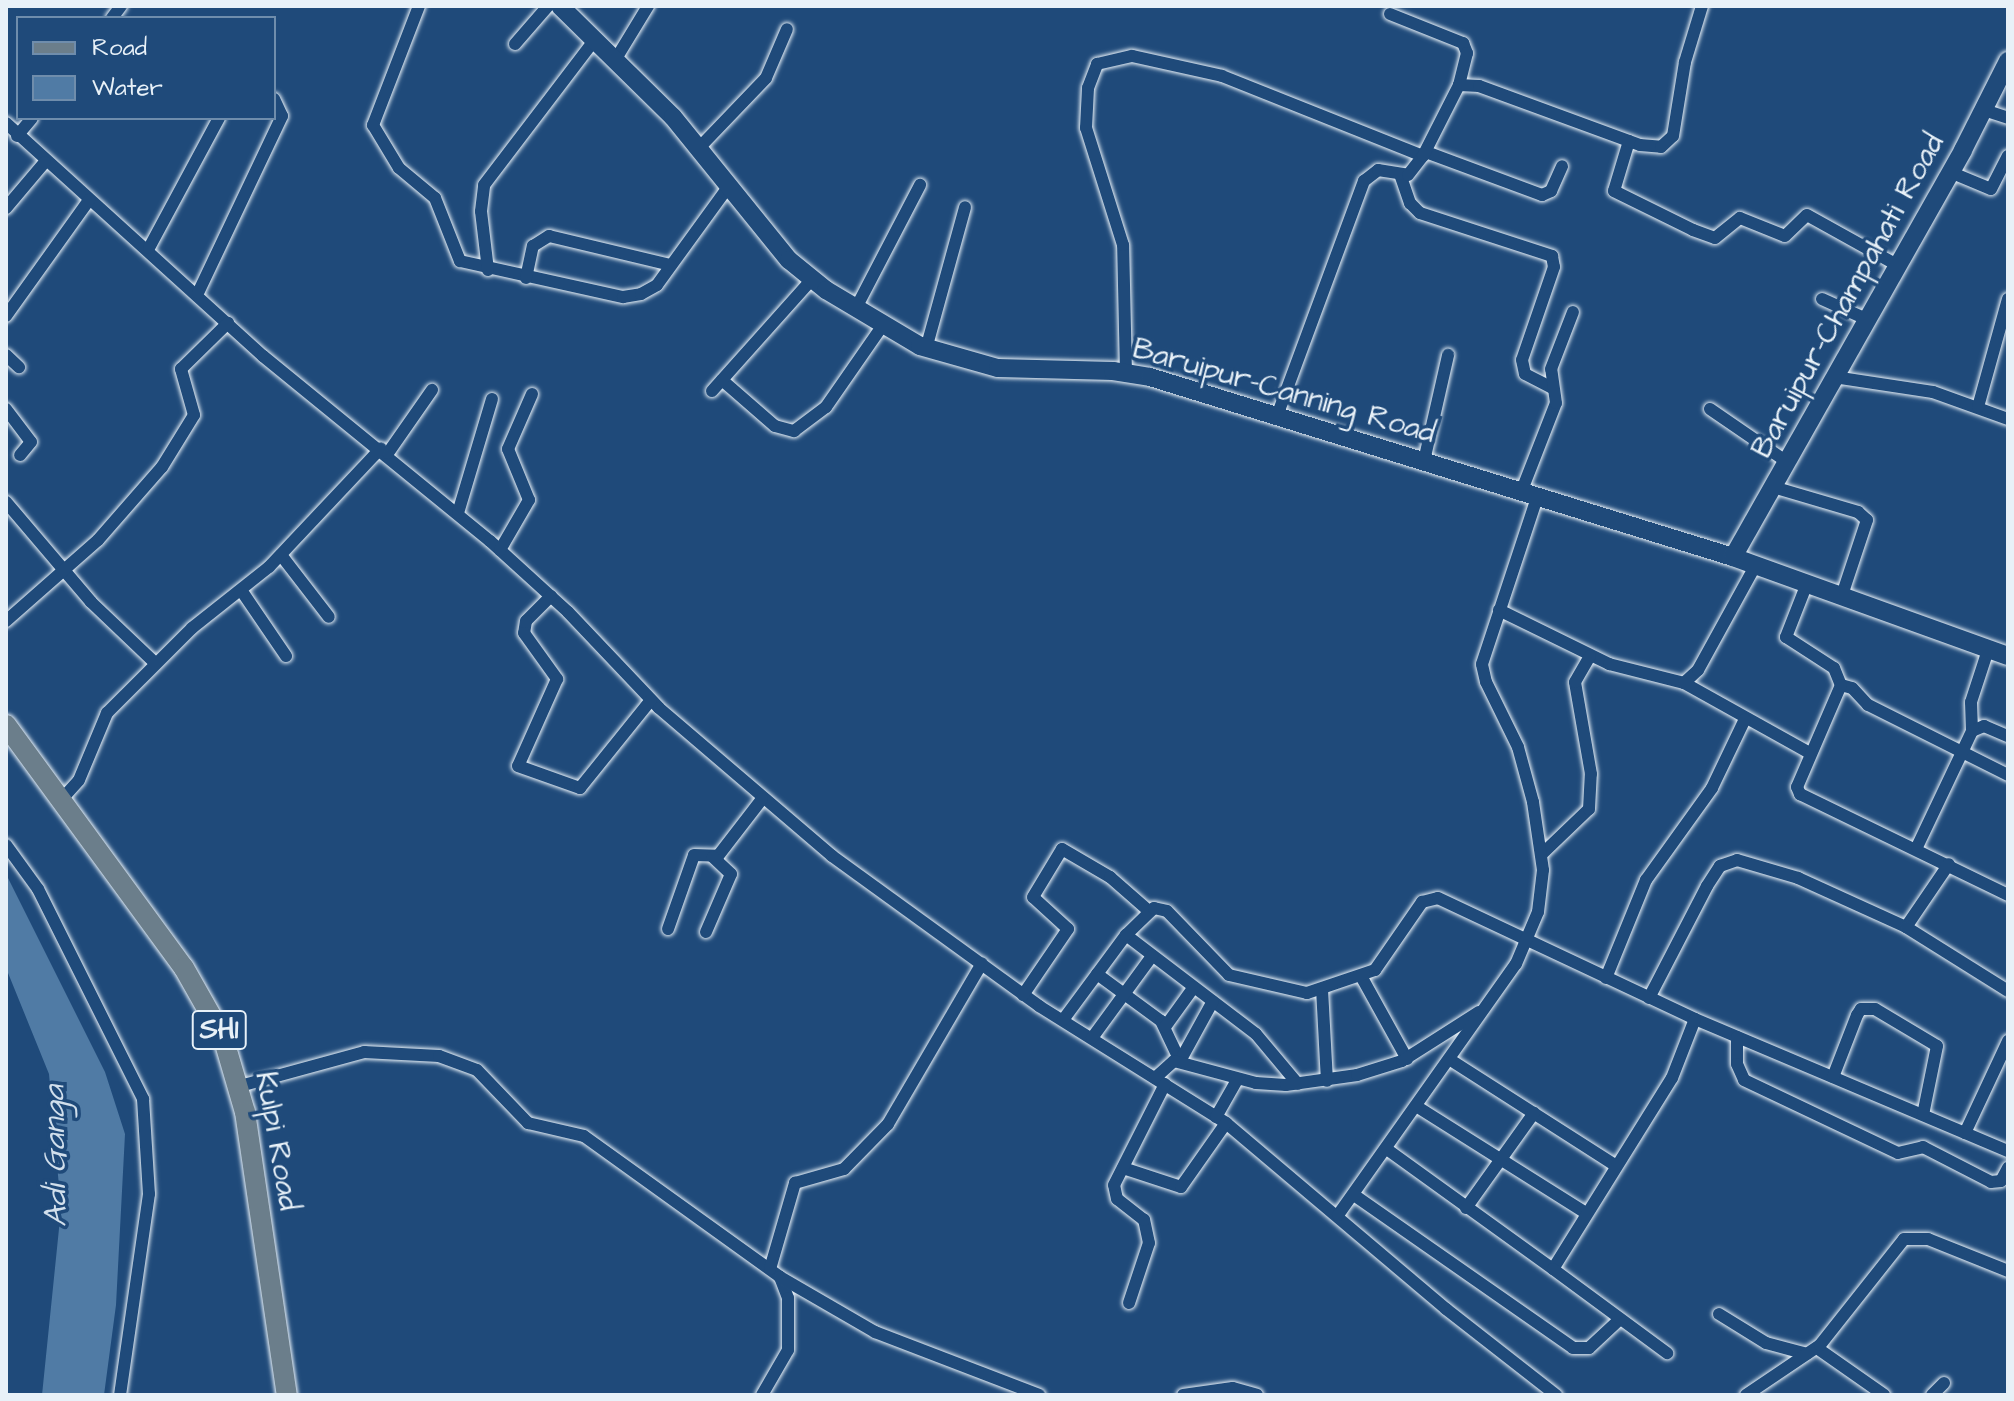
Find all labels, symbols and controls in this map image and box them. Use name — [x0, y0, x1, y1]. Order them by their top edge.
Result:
legend — [16, 16, 276, 120]
text: Road — [92, 31, 147, 65]
text: Water — [92, 71, 163, 105]
street label: Baruipur-Champahati Road — [1744, 128, 1952, 464]
street label: Baruipur-Canning Road — [1129, 331, 1439, 451]
road number: SH1 — [191, 1006, 247, 1054]
street label: Kulpi Road — [247, 1069, 307, 1213]
water label: Adi Ganga — [36, 1085, 76, 1227]

